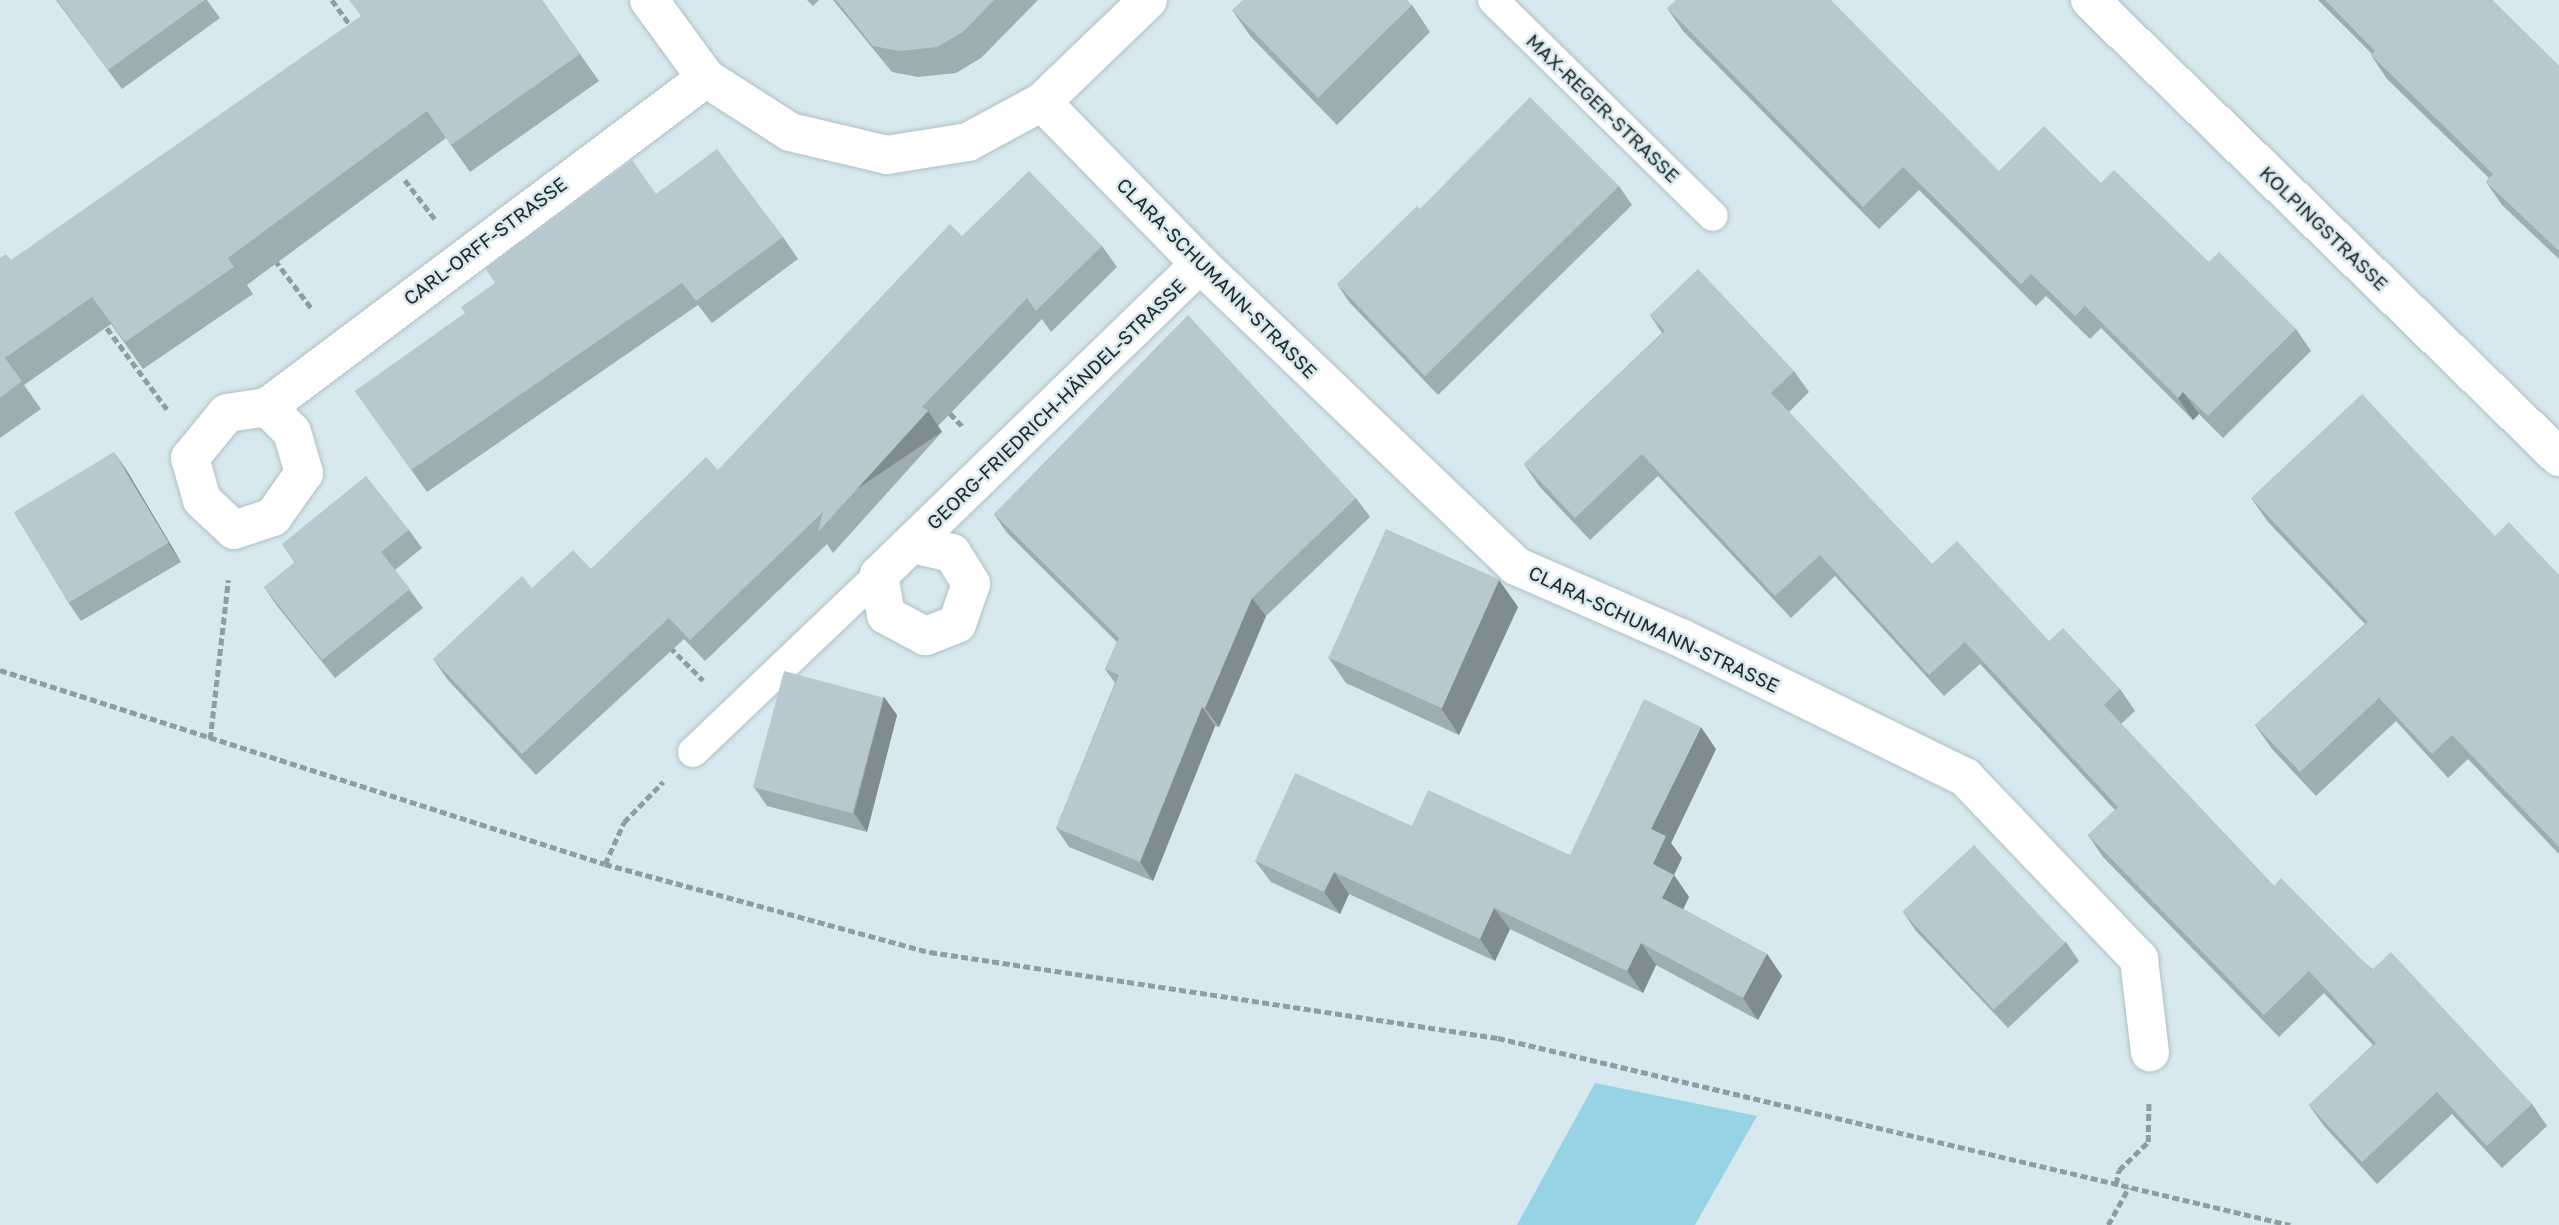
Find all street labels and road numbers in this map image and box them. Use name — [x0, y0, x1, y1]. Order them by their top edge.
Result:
street label: MAX-REGER-STRASSE — [1522, 29, 1684, 187]
street label: KOLPINGSTRASSE — [2255, 161, 2393, 295]
street label: CARL-ORFF-STRASSE — [399, 172, 571, 310]
street label: CLARA-SCHUMANN-STRASSE — [1112, 173, 1322, 383]
street label: GEORG-FRIEDRICH-HÄNDEL-STRASSE — [922, 274, 1190, 534]
street label: CLARA-SCHUMANN-STRASSE — [1525, 561, 1783, 697]

